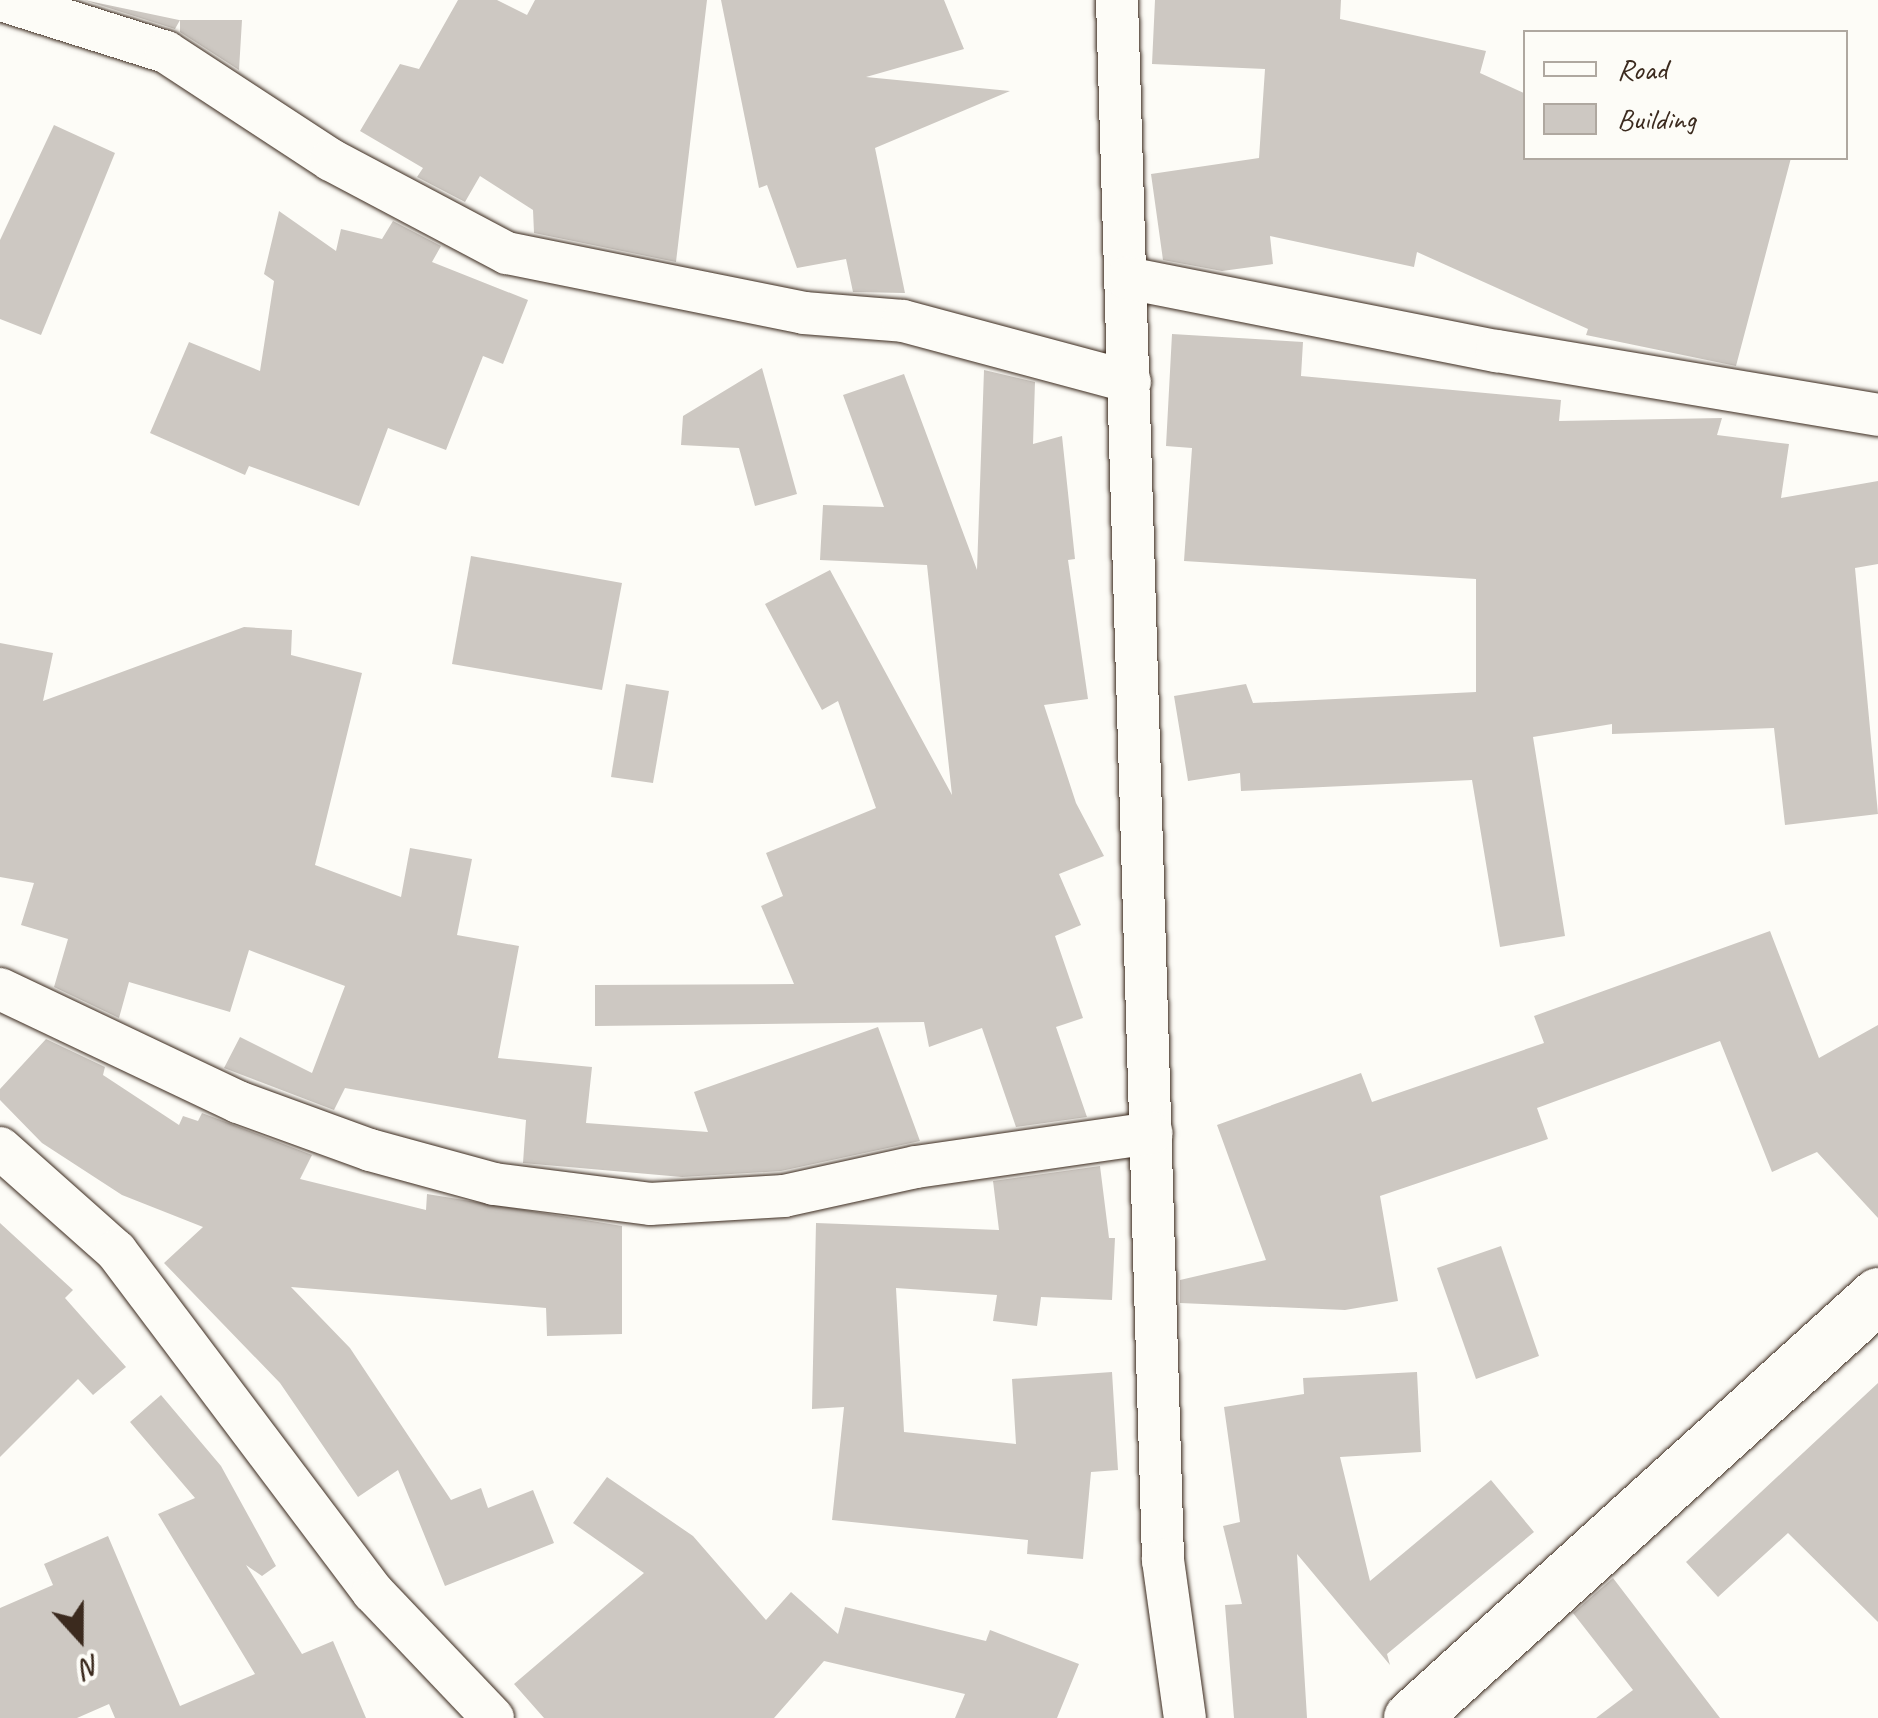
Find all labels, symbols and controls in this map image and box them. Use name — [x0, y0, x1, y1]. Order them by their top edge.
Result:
legend — [1523, 30, 1848, 160]
text: Road — [1617, 50, 1667, 88]
text: Building — [1617, 100, 1696, 138]
north arrow — [30, 1588, 130, 1688]
text: N — [77, 1647, 105, 1686]

